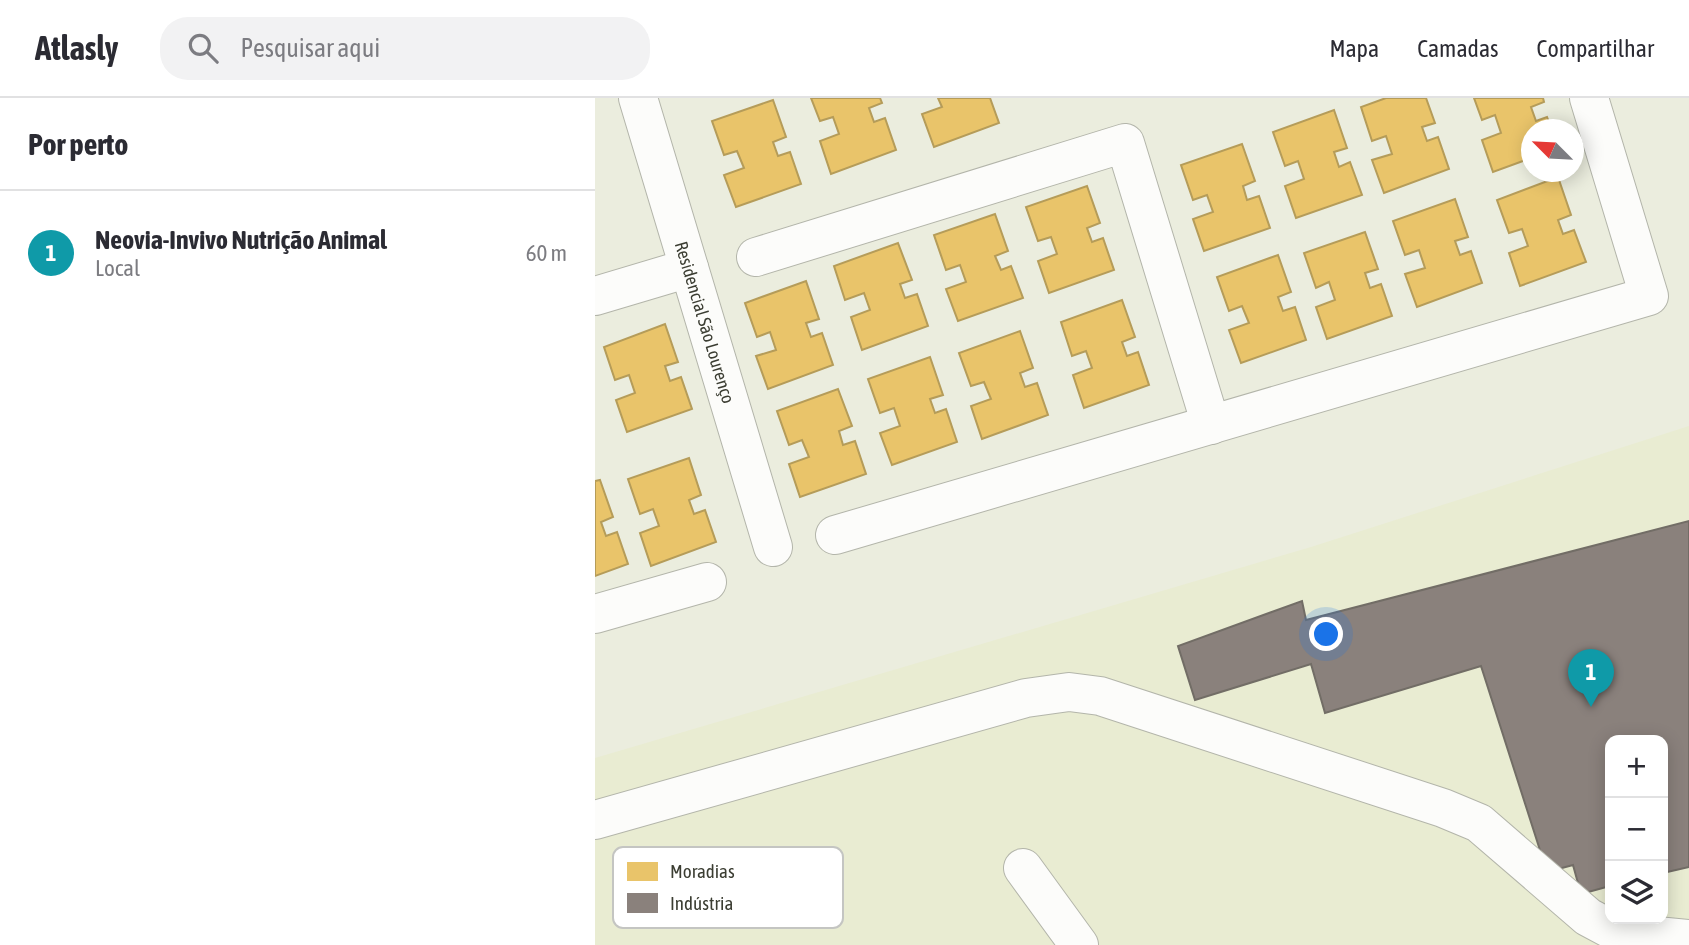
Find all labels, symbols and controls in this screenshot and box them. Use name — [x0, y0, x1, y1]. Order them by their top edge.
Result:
search box — [160, 17, 650, 80]
text: Atlasly — [35, 29, 118, 67]
icon: search — [184, 29, 222, 67]
text: Pesquisar aqui — [240, 33, 380, 63]
text: Mapa — [1329, 35, 1379, 62]
text: Camadas — [1417, 35, 1499, 62]
text: Compartilhar — [1537, 35, 1654, 62]
north arrow — [1521, 119, 1584, 182]
text: Por perto — [28, 127, 128, 161]
text: Neovia-Invivo Nutrição Animal — [95, 225, 387, 255]
street label: Residencial São Lourenço — [671, 239, 740, 406]
text: 1 — [46, 240, 56, 266]
text: 60 m — [526, 240, 567, 266]
text: Local — [95, 255, 140, 281]
your location — [1309, 617, 1343, 651]
pin: 1 — [1568, 649, 1614, 707]
map controls — [1605, 735, 1668, 924]
button: + — [1605, 735, 1668, 798]
button: − — [1605, 798, 1668, 861]
legend — [613, 847, 843, 928]
text: Moradias — [670, 860, 735, 882]
button: layers — [1605, 861, 1668, 924]
text: Indústria — [670, 892, 733, 914]

